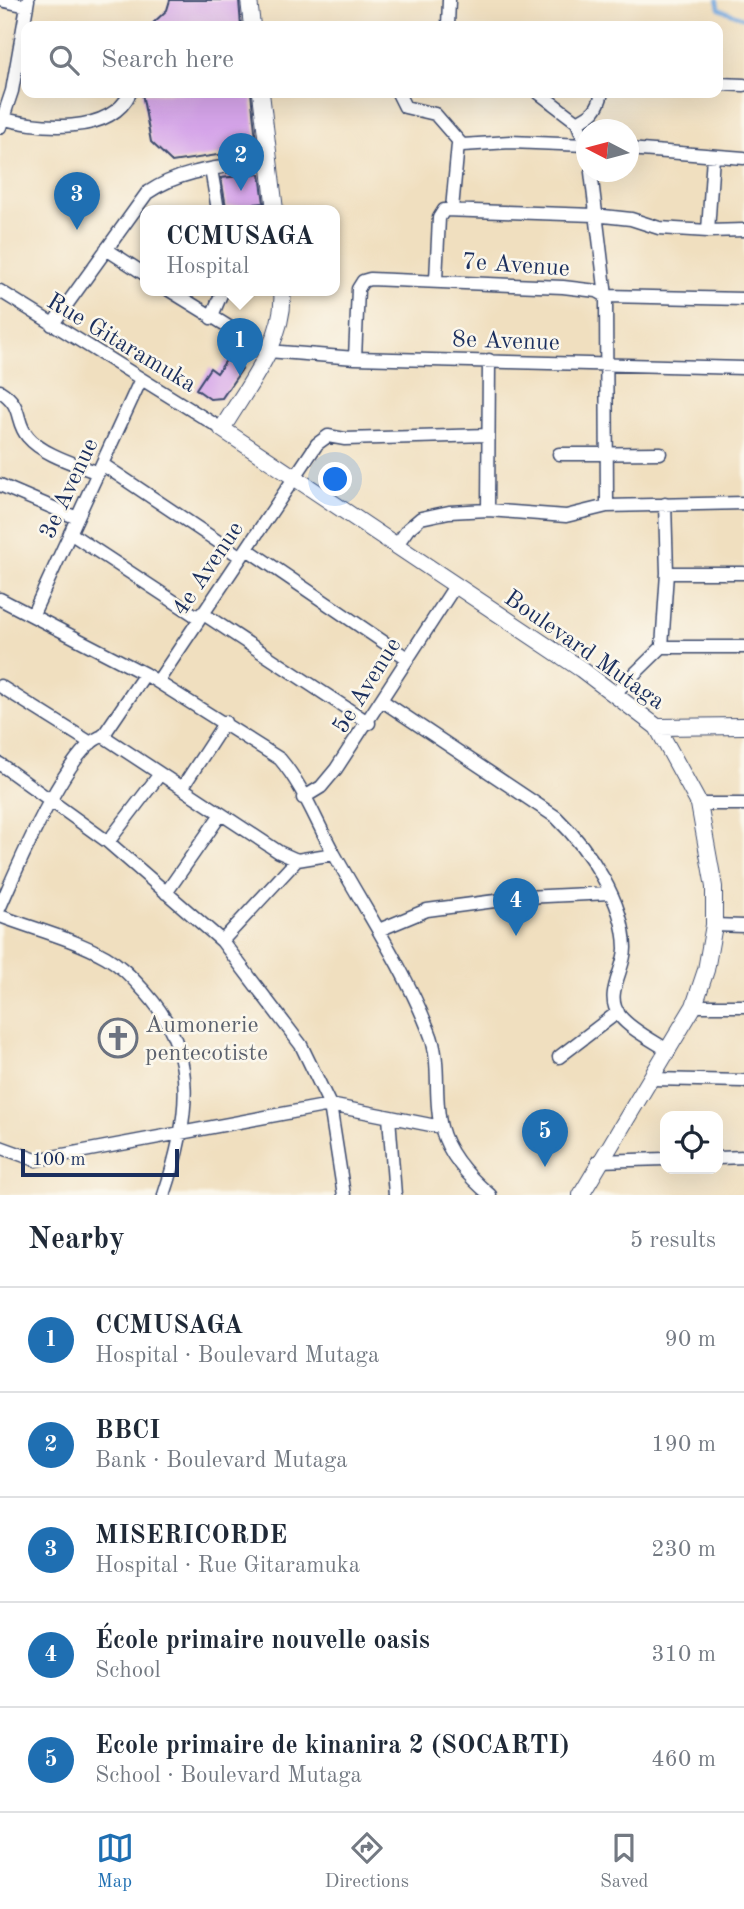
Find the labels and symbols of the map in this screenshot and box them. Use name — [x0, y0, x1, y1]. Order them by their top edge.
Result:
north arrow — [576, 119, 639, 182]
pin: 2 — [218, 133, 264, 191]
pin: 3 — [54, 172, 100, 230]
street label: 7e Avenue — [461, 250, 571, 282]
street label: Rue Gitaramuka — [42, 290, 200, 398]
pin: 1 — [217, 318, 263, 376]
street label: 8e Avenue — [452, 328, 560, 356]
street label: 3e Avenue — [36, 435, 103, 543]
your location — [318, 462, 352, 496]
street label: 4e Avenue — [169, 518, 249, 621]
street label: Boulevard Mutaga — [499, 586, 669, 715]
street label: 5e Avenue — [329, 634, 406, 738]
pin: 4 — [493, 878, 539, 936]
place label: Aumonerie pentecotiste — [145, 1014, 268, 1066]
church icon: Aumonerie pentecotiste — [97, 1017, 139, 1059]
pin: 5 — [522, 1109, 568, 1167]
scale bar — [21, 1146, 178, 1178]

